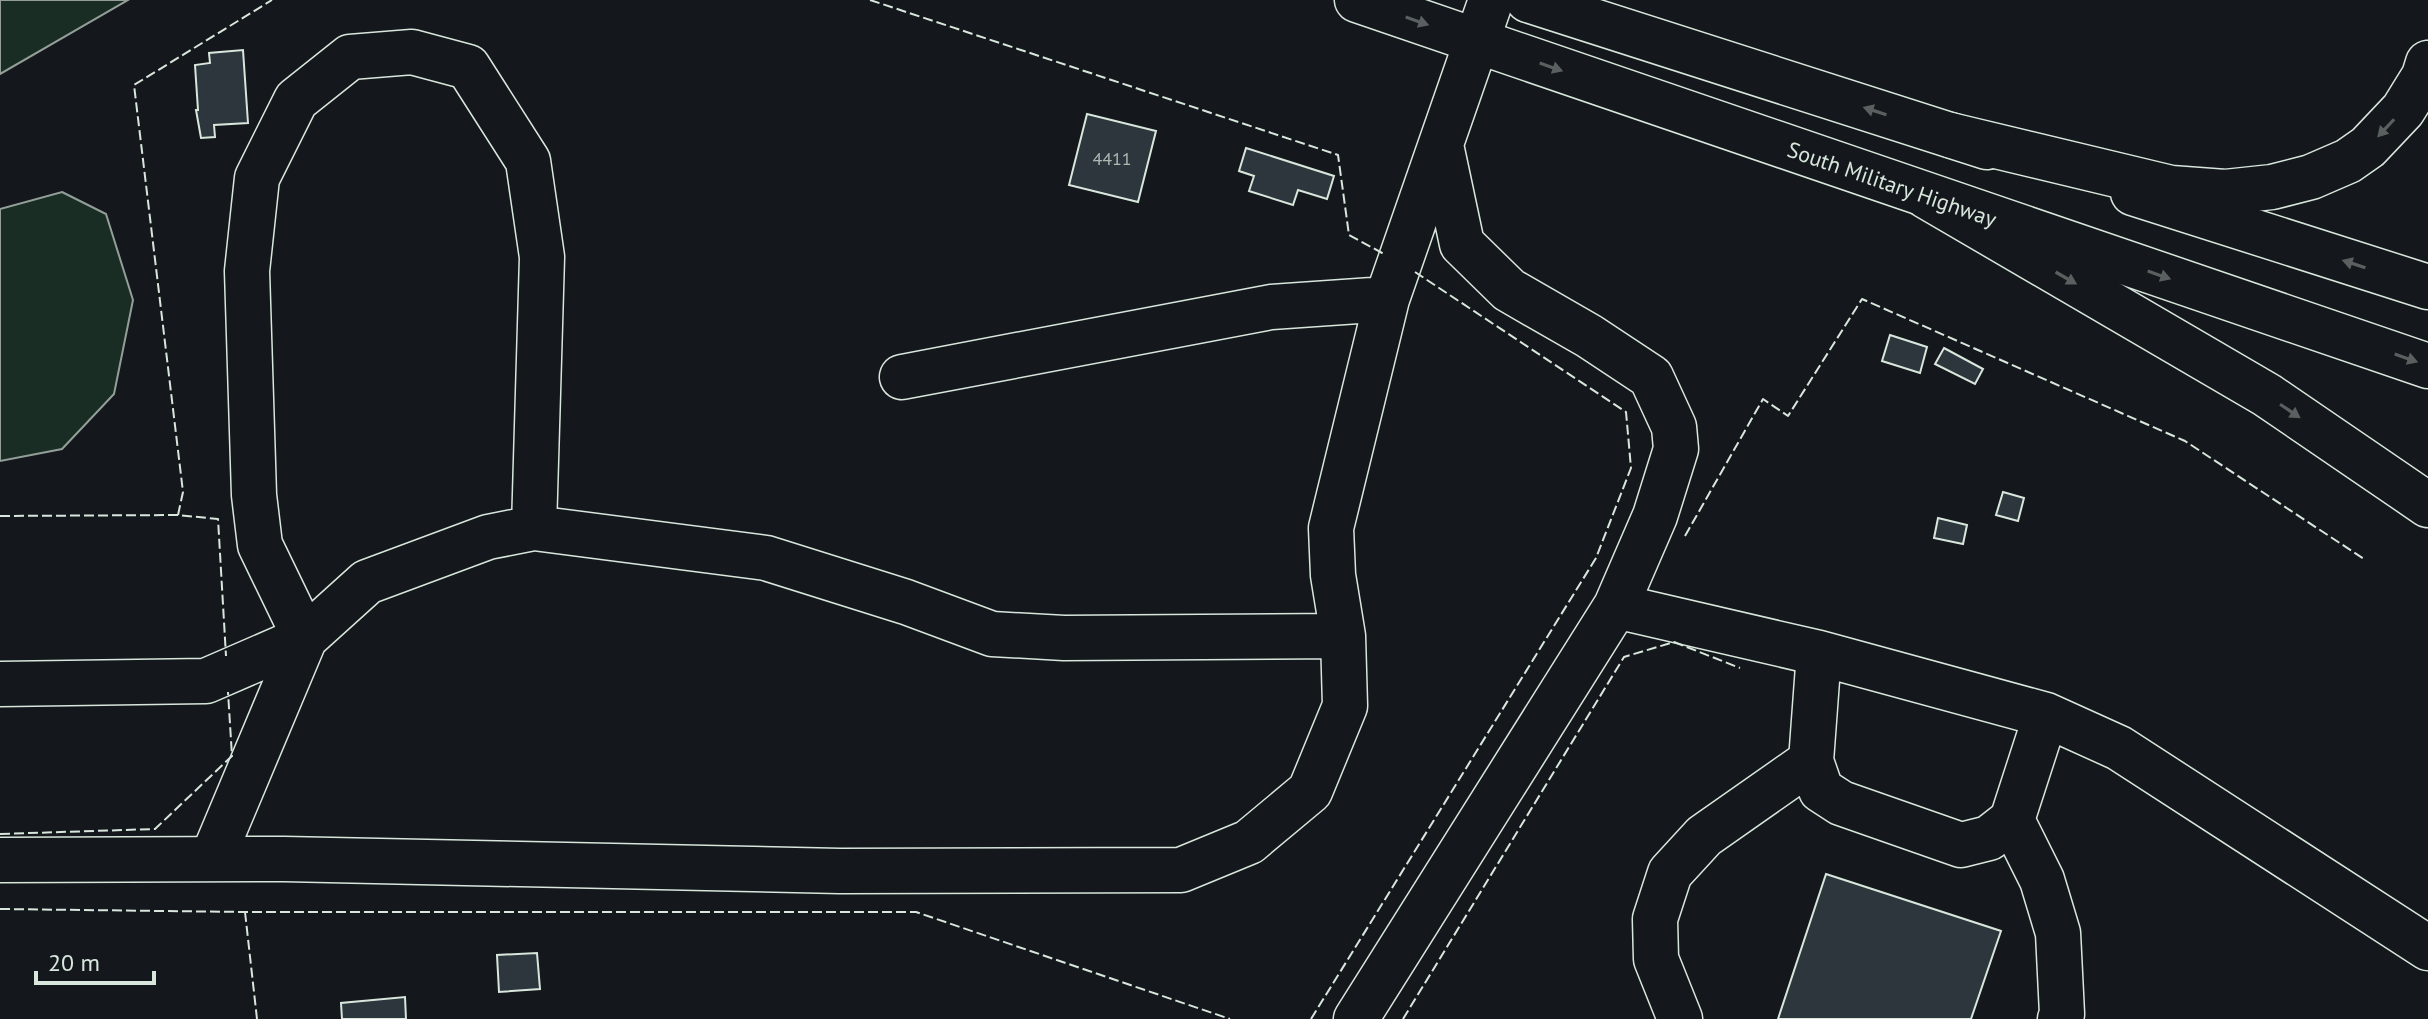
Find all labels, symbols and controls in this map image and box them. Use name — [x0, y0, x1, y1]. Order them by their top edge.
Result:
one-way arrow — [1405, 15, 1429, 27]
one-way arrow — [1539, 61, 1563, 73]
one-way arrow — [1863, 105, 1887, 117]
one-way arrow — [2377, 118, 2395, 137]
street label: South Military Highway — [1784, 135, 2001, 233]
house number: 4411 — [1092, 147, 1132, 170]
one-way arrow — [2341, 257, 2365, 269]
one-way arrow — [2148, 269, 2172, 281]
one-way arrow — [2055, 271, 2077, 285]
one-way arrow — [2394, 353, 2418, 365]
one-way arrow — [2279, 403, 2300, 418]
scale bar — [36, 935, 154, 985]
text: 20 m — [48, 947, 100, 978]

